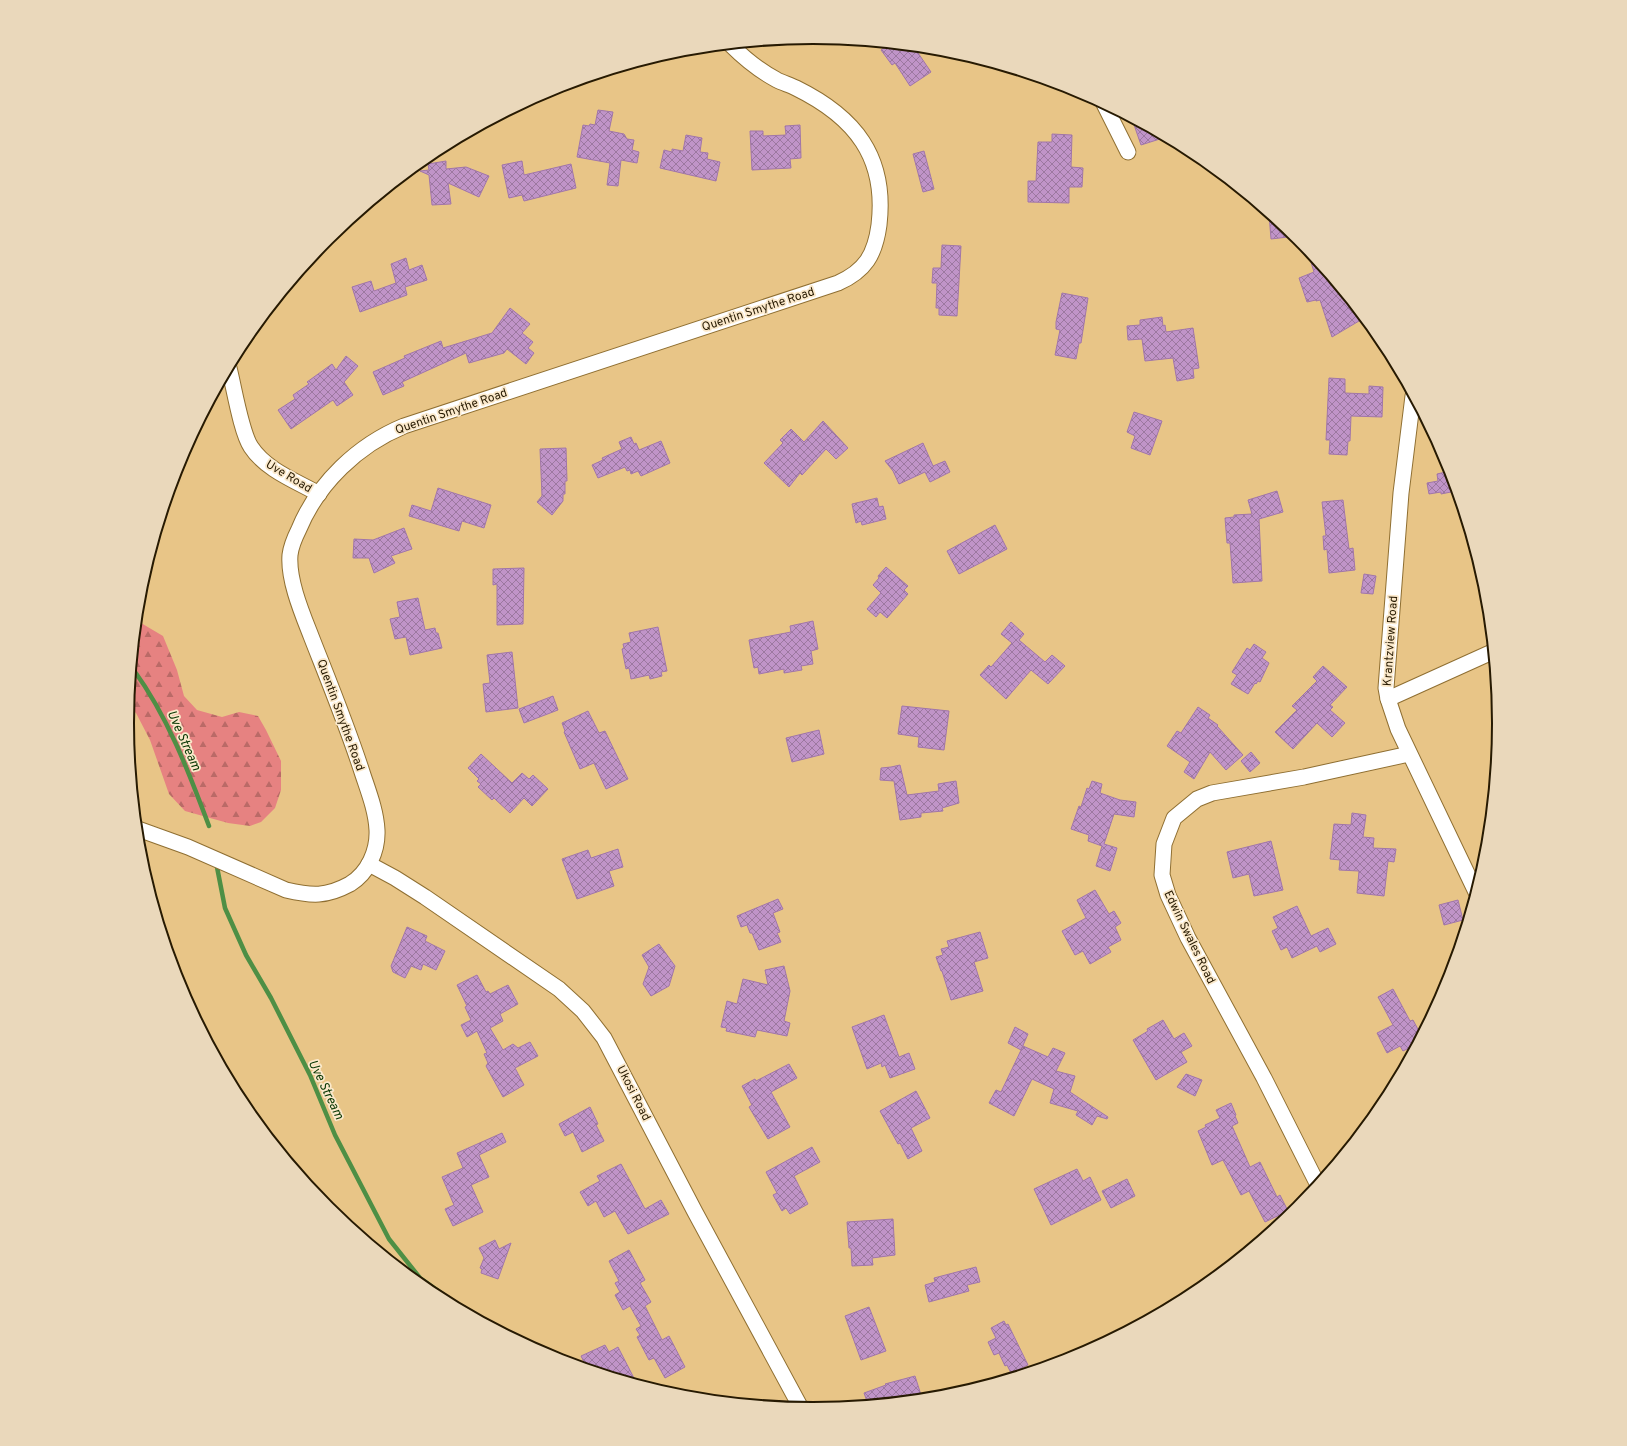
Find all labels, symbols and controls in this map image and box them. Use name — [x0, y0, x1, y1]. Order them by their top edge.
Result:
street label: Quentin Smythe Road — [700, 284, 817, 336]
street label: Quentin Smythe Road — [393, 385, 510, 439]
street label: Uve Road — [262, 457, 315, 497]
street label: Krantzview Road — [1380, 595, 1402, 687]
street label: Quentin Smythe Road — [312, 657, 368, 773]
water label: Uve Stream — [163, 708, 204, 774]
street label: Edwin Swales Road — [1160, 888, 1219, 987]
water label: Uve Stream — [304, 1057, 347, 1123]
street label: Ukosi Road — [612, 1063, 654, 1124]

